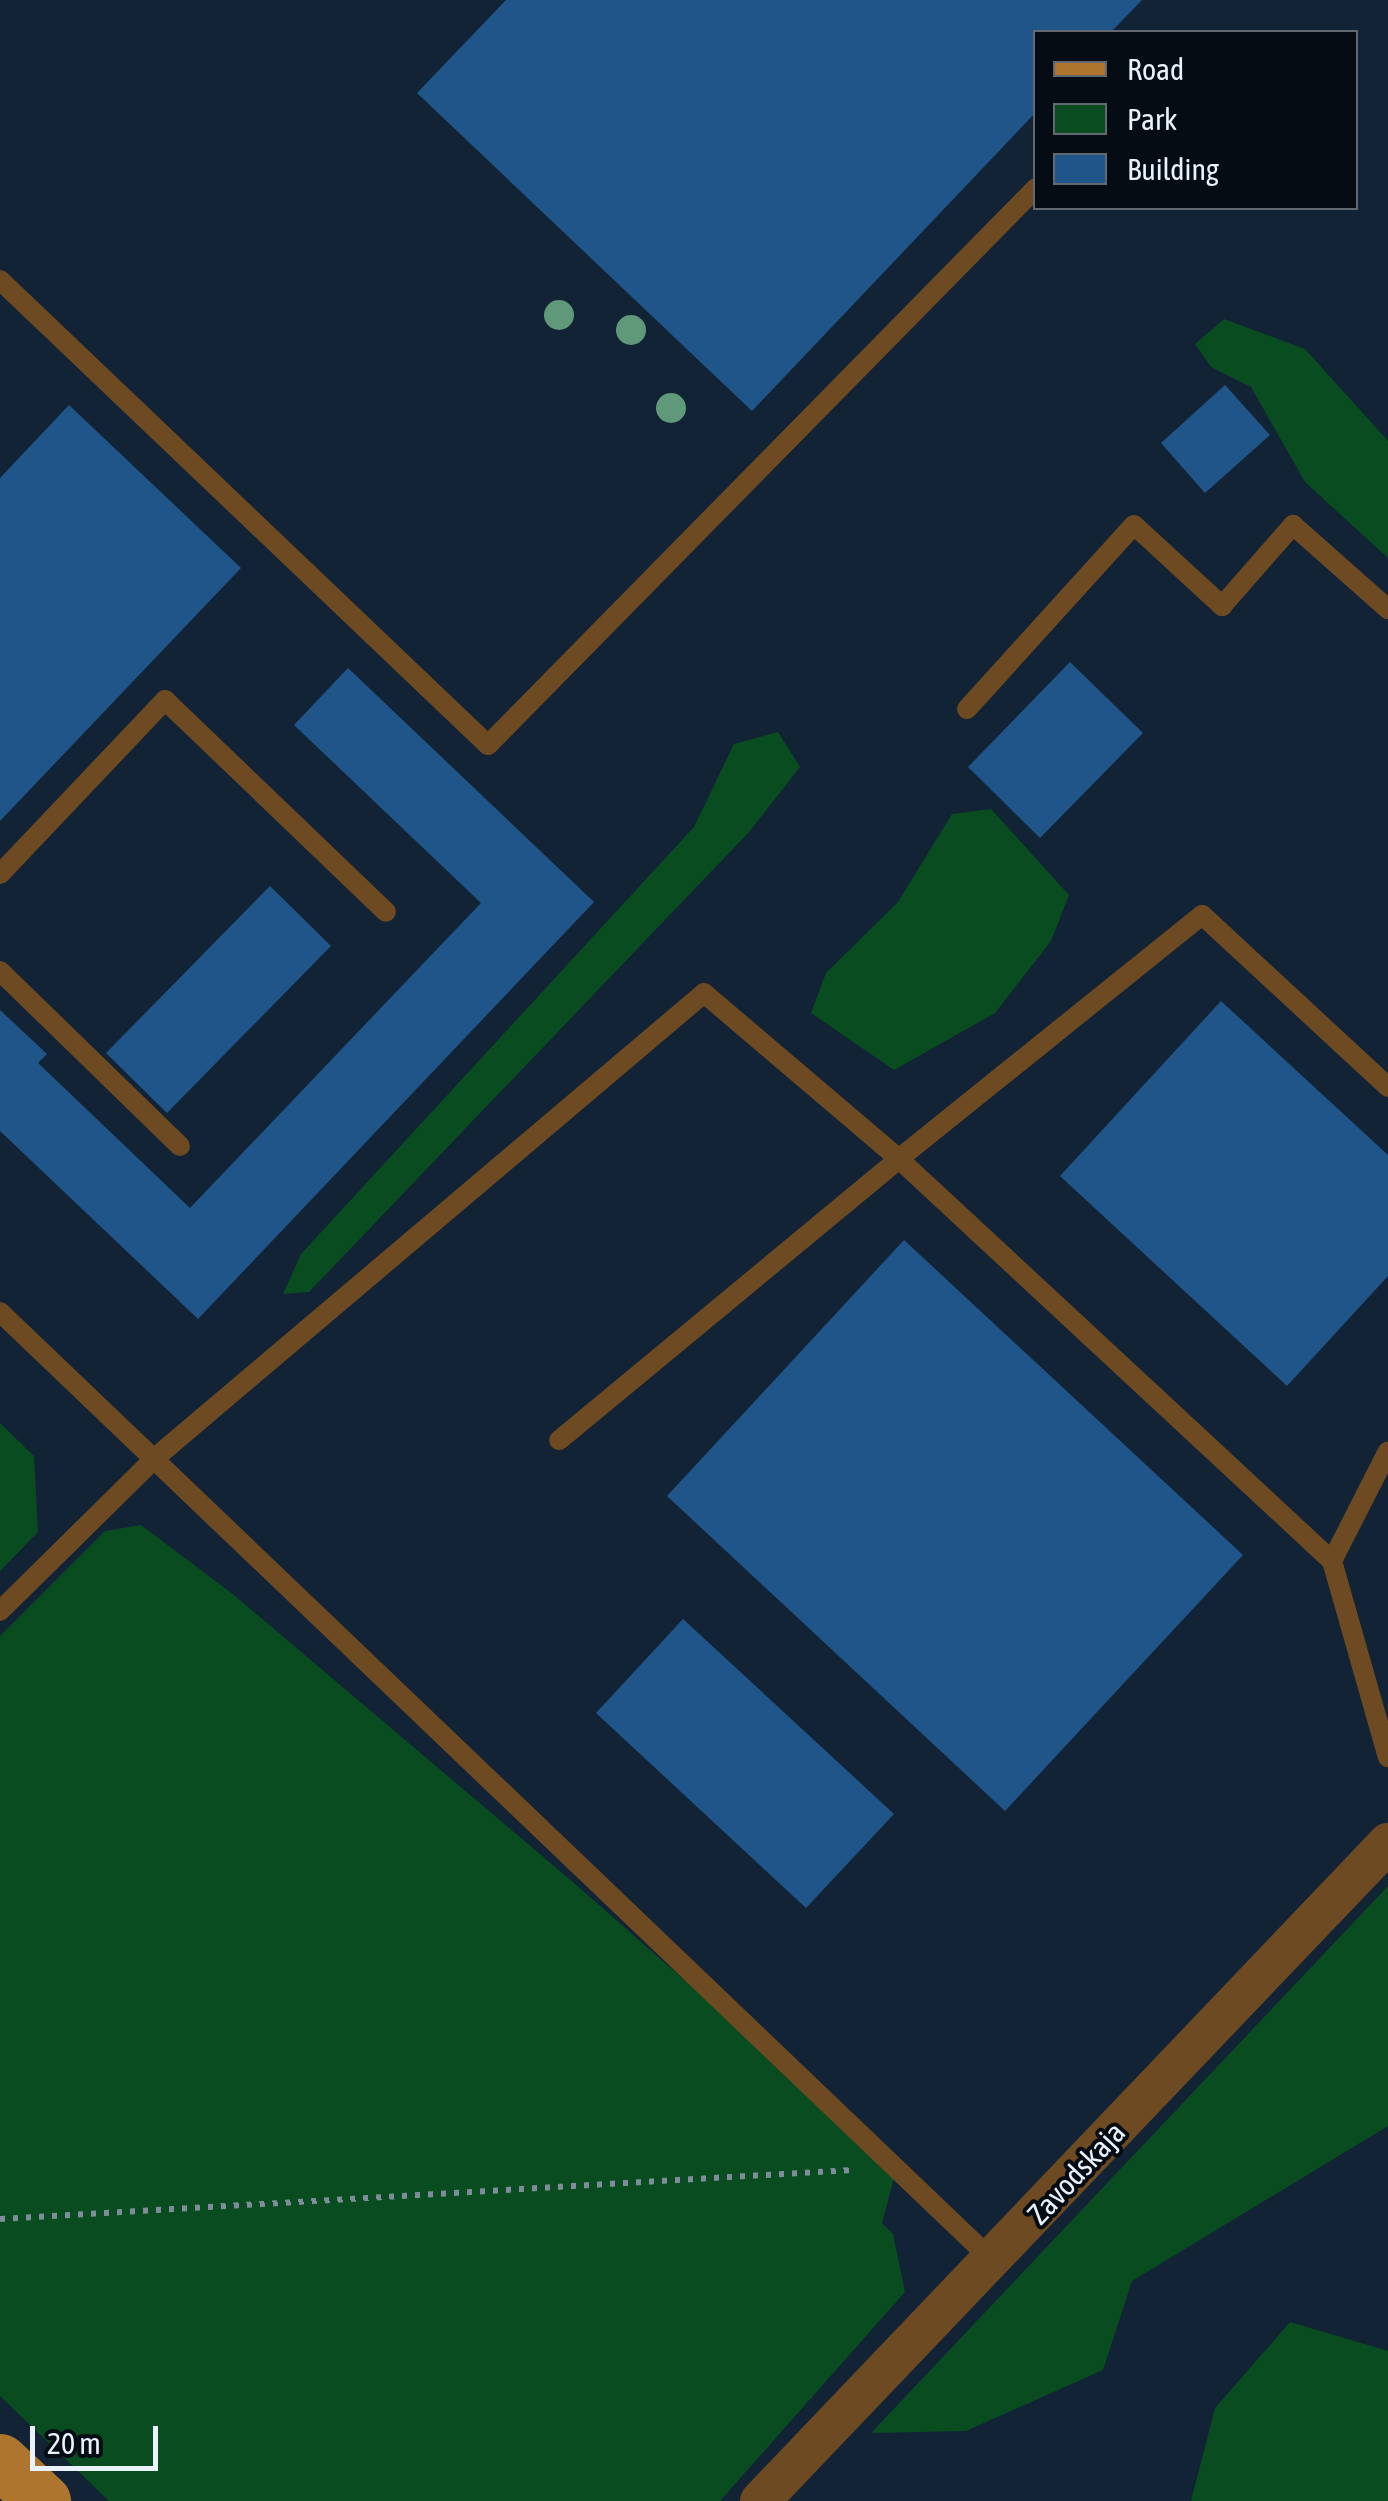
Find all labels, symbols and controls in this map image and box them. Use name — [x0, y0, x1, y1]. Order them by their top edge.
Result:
legend — [1033, 30, 1358, 210]
text: Road — [1127, 52, 1184, 86]
text: Park — [1127, 102, 1177, 136]
text: Building — [1127, 152, 1219, 186]
street label: Zavodskaja — [1020, 2114, 1132, 2232]
scale bar — [35, 2406, 162, 2468]
text: 20 m — [47, 2426, 101, 2460]

